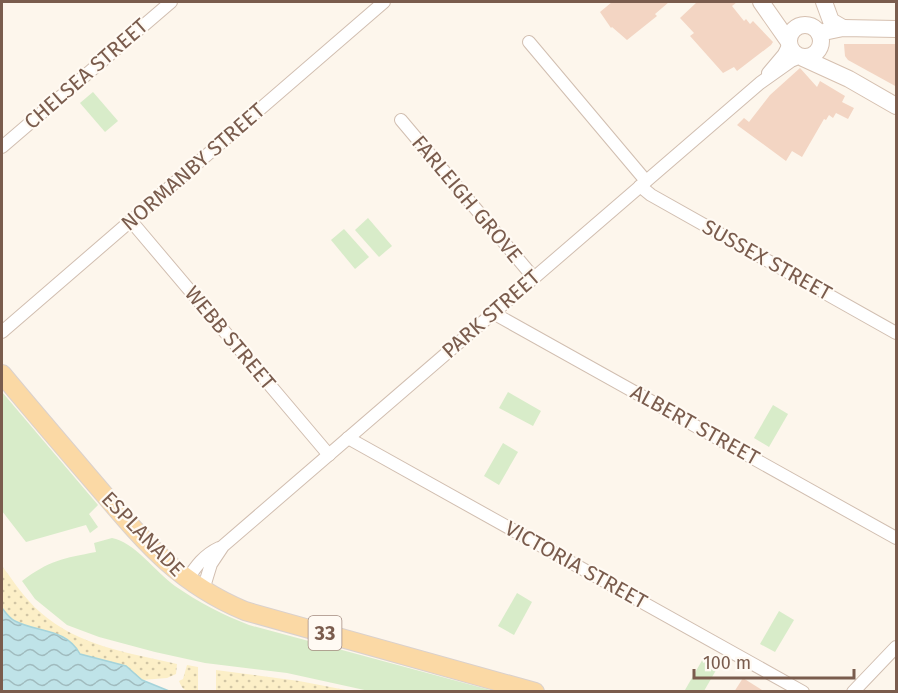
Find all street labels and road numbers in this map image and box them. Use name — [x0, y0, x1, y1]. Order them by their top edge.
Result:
street label: CHELSEA STREET — [19, 13, 153, 135]
street label: NORMANBY STREET — [116, 98, 270, 236]
street label: FARLEIGH GROVE — [406, 130, 528, 268]
street label: SUSSEX STREET — [698, 214, 836, 306]
street label: PARK STREET — [437, 264, 545, 364]
street label: WEBB STREET — [179, 281, 281, 395]
street label: ALBERT STREET — [626, 379, 764, 471]
street label: ESPLANADE — [96, 486, 190, 582]
street label: VICTORIA STREET — [500, 515, 652, 615]
road number: 33 — [308, 616, 342, 650]

